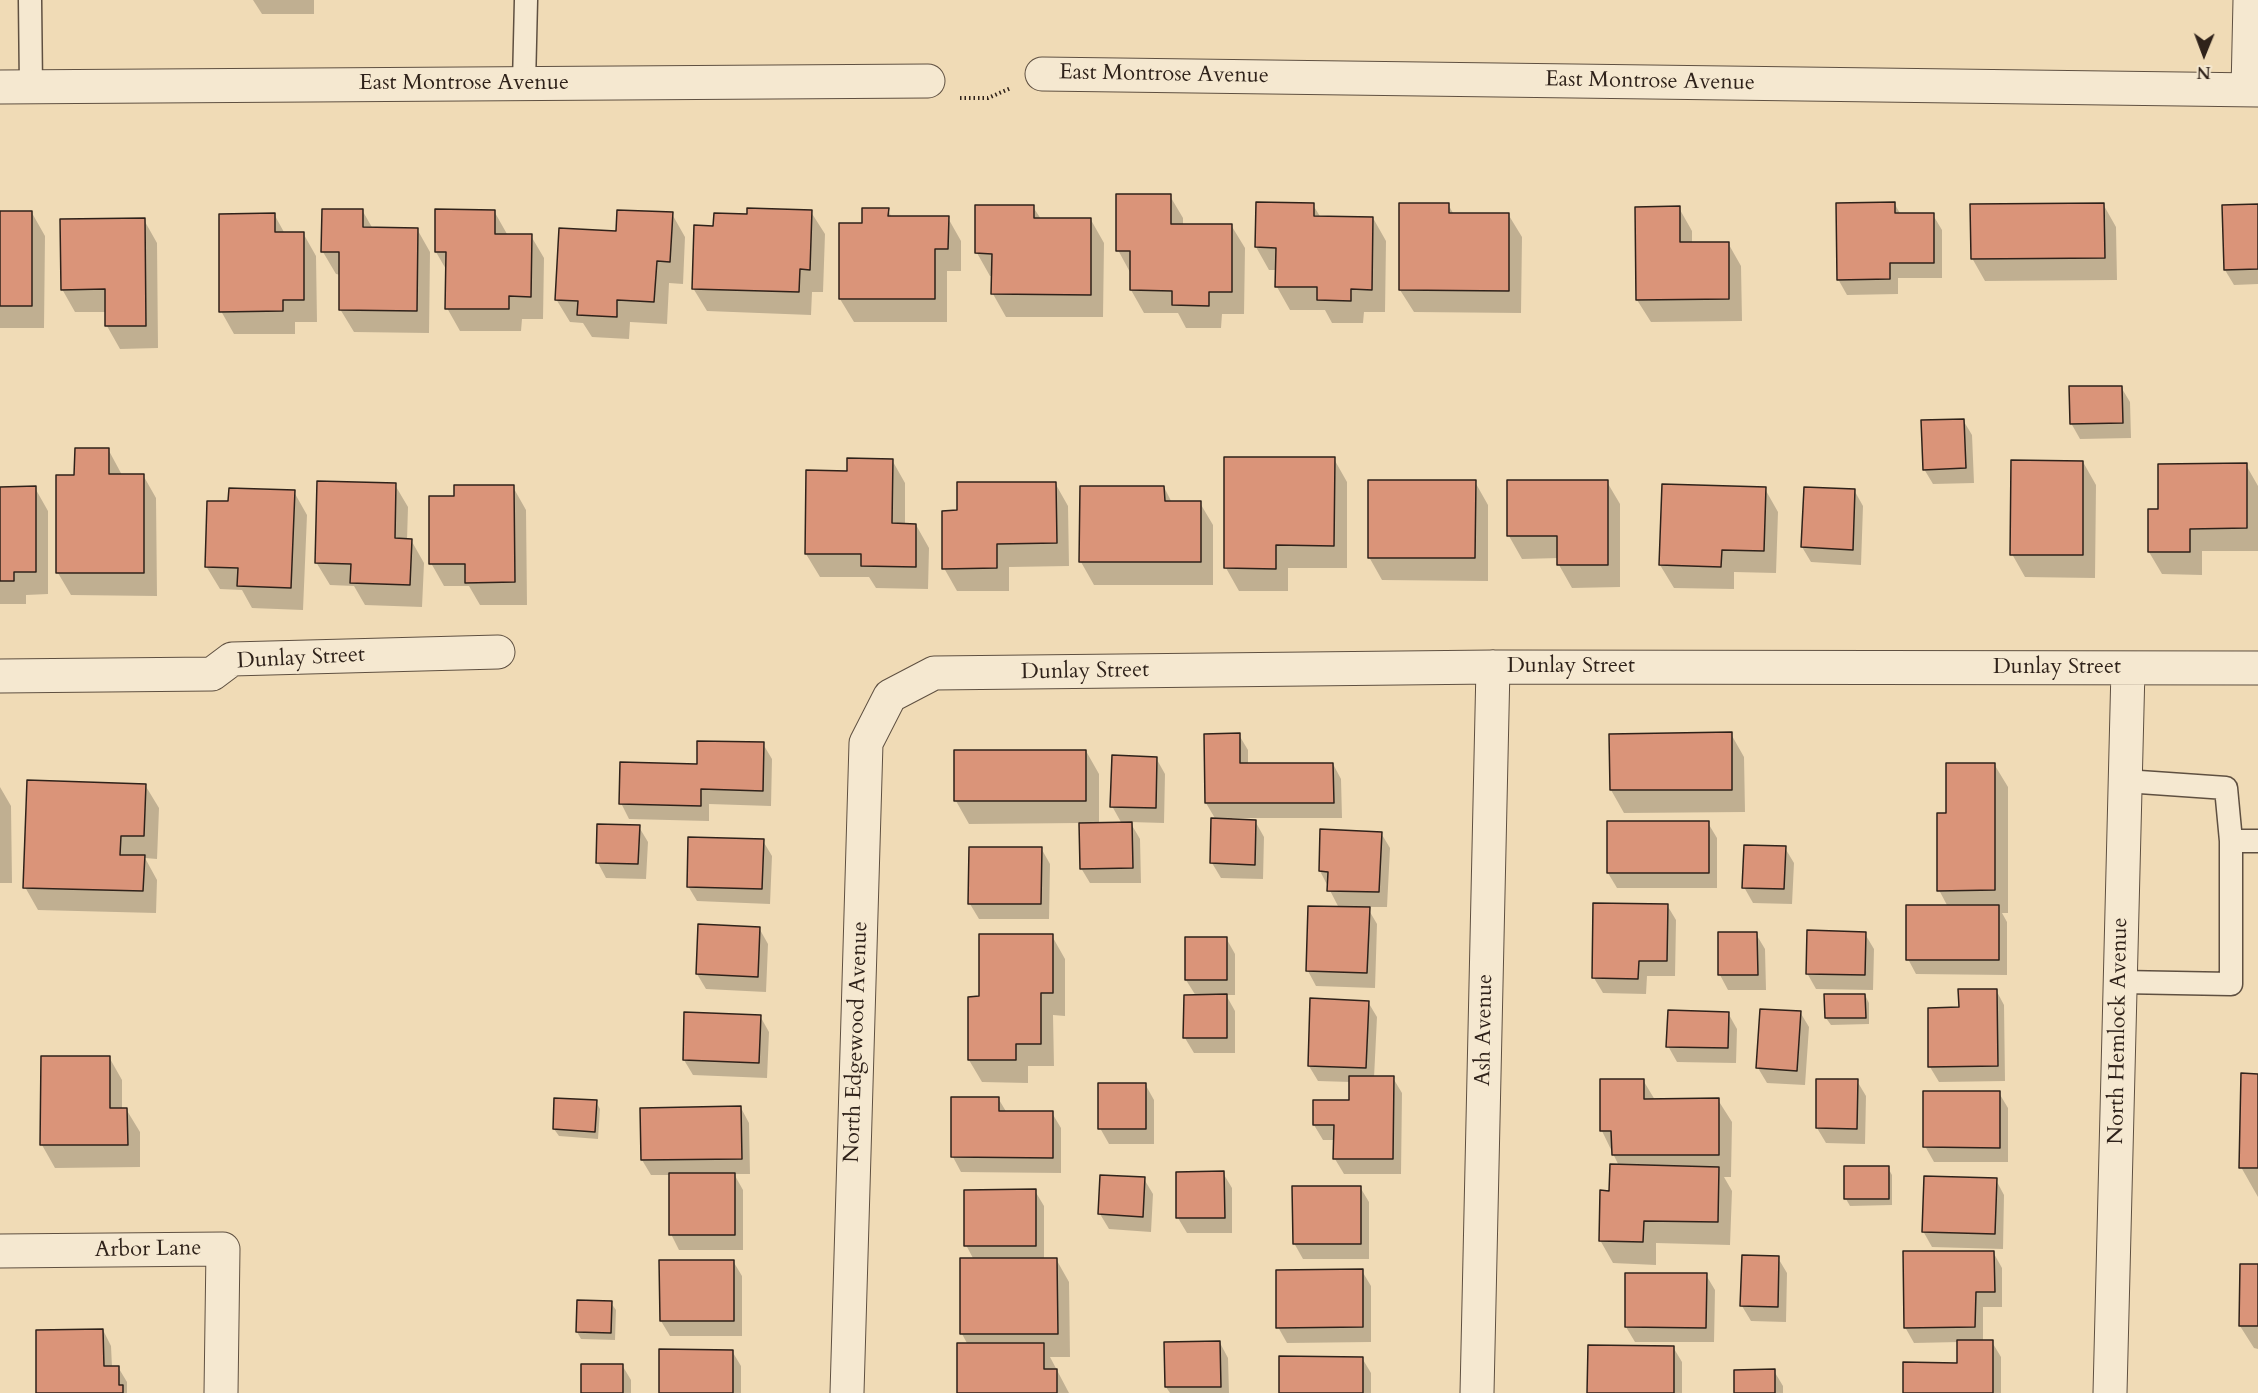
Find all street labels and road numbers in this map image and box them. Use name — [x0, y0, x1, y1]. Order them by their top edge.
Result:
street label: East Montrose Avenue — [1059, 60, 1269, 90]
street label: East Montrose Avenue — [1545, 67, 1755, 97]
street label: East Montrose Avenue — [359, 71, 569, 97]
street label: Dunlay Street — [236, 642, 366, 676]
street label: Dunlay Street — [1507, 654, 1635, 680]
street label: Dunlay Street — [1993, 655, 2121, 681]
street label: Dunlay Street — [1021, 658, 1149, 686]
street label: North Hemlock Avenue — [2104, 917, 2134, 1145]
street label: North Edgewood Avenue — [840, 921, 874, 1163]
street label: Ash Avenue — [1471, 974, 1499, 1086]
street label: Arbor Lane — [94, 1236, 202, 1264]

